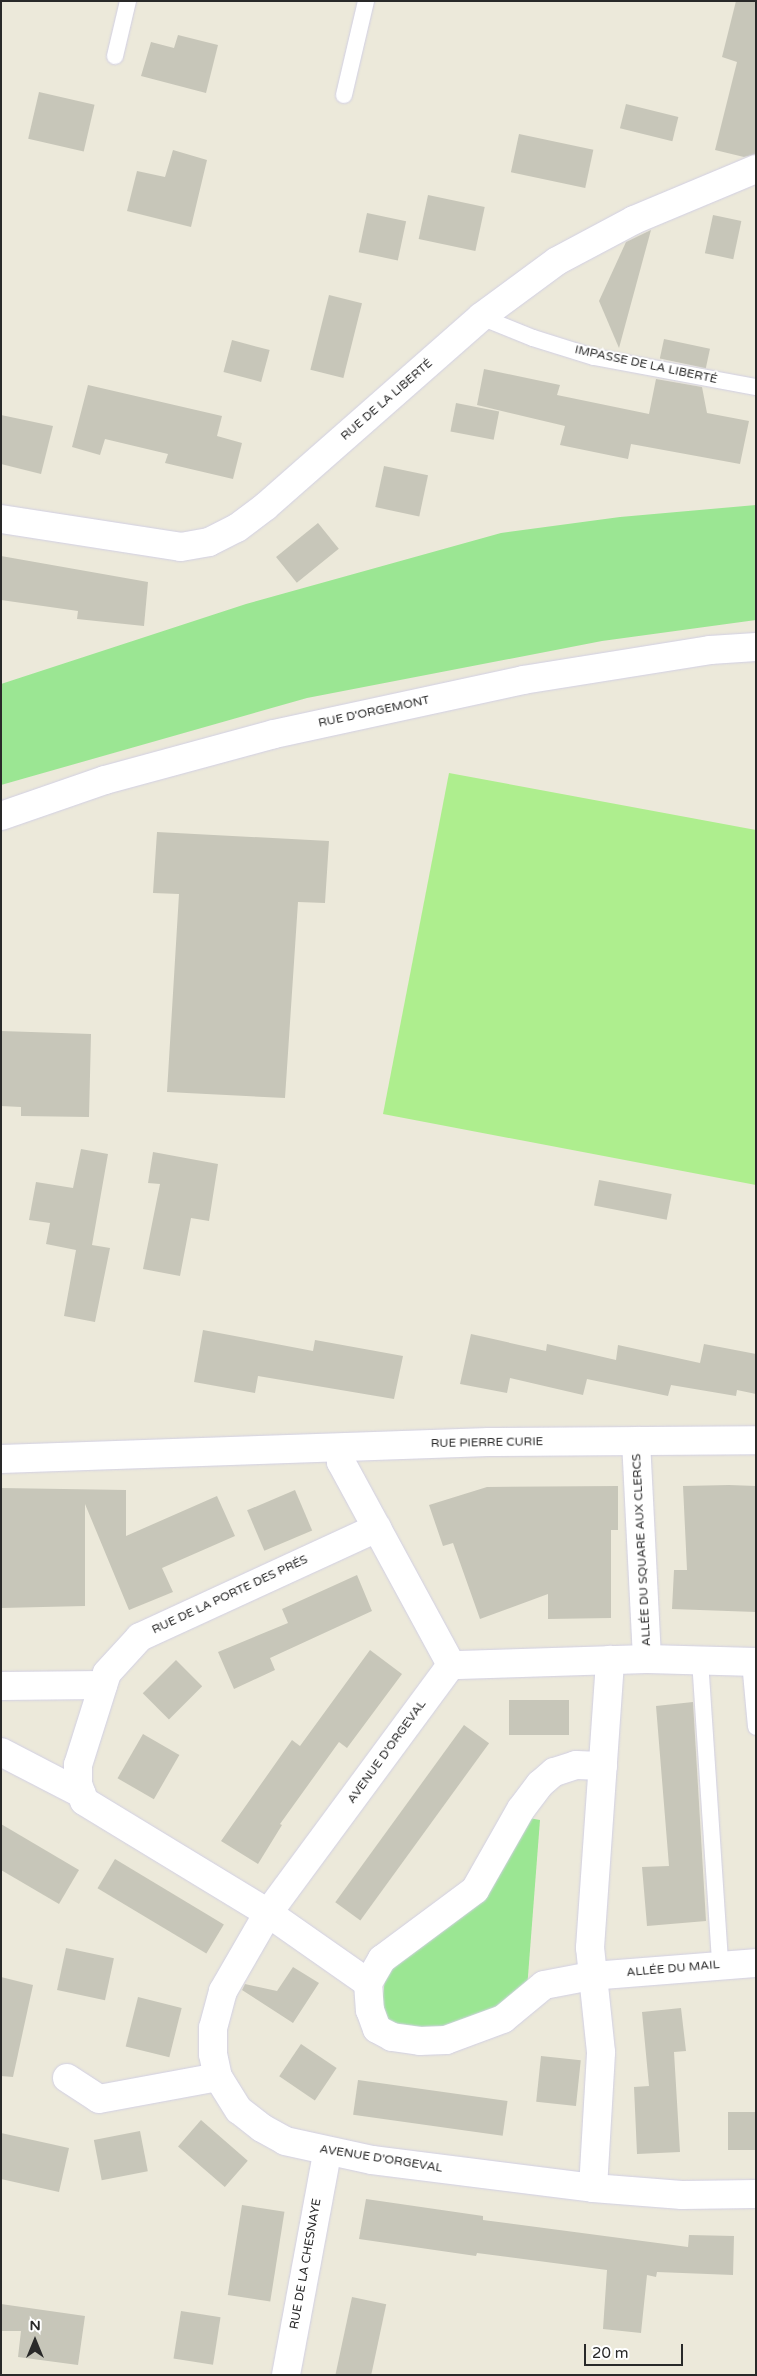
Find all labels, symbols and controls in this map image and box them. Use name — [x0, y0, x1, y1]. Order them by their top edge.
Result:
street label: IMPASSE DE LA LIBERTÉ — [573, 343, 719, 387]
street label: RUE DE LA LIBERTÉ — [338, 356, 436, 444]
street label: RUE D'ORGEMONT — [317, 693, 431, 731]
street label: RUE PIERRE CURIE — [431, 1435, 543, 1451]
street label: ALLÉE DU SQUARE AUX CLERCS — [630, 1453, 654, 1647]
street label: RUE DE LA PORTE DES PRÉS — [150, 1553, 310, 1637]
street label: AVENUE D'ORGEVAL — [345, 1697, 429, 1807]
street label: ALLÉE DU MAIL — [626, 1958, 720, 1980]
street label: AVENUE D'ORGEVAL — [318, 2142, 444, 2176]
street label: RUE DE LA CHESNAYE — [287, 2197, 325, 2331]
north arrow — [10, 2316, 60, 2366]
text: N — [29, 2317, 41, 2334]
scale bar — [587, 2334, 686, 2366]
text: 20 m — [592, 2344, 629, 2362]

